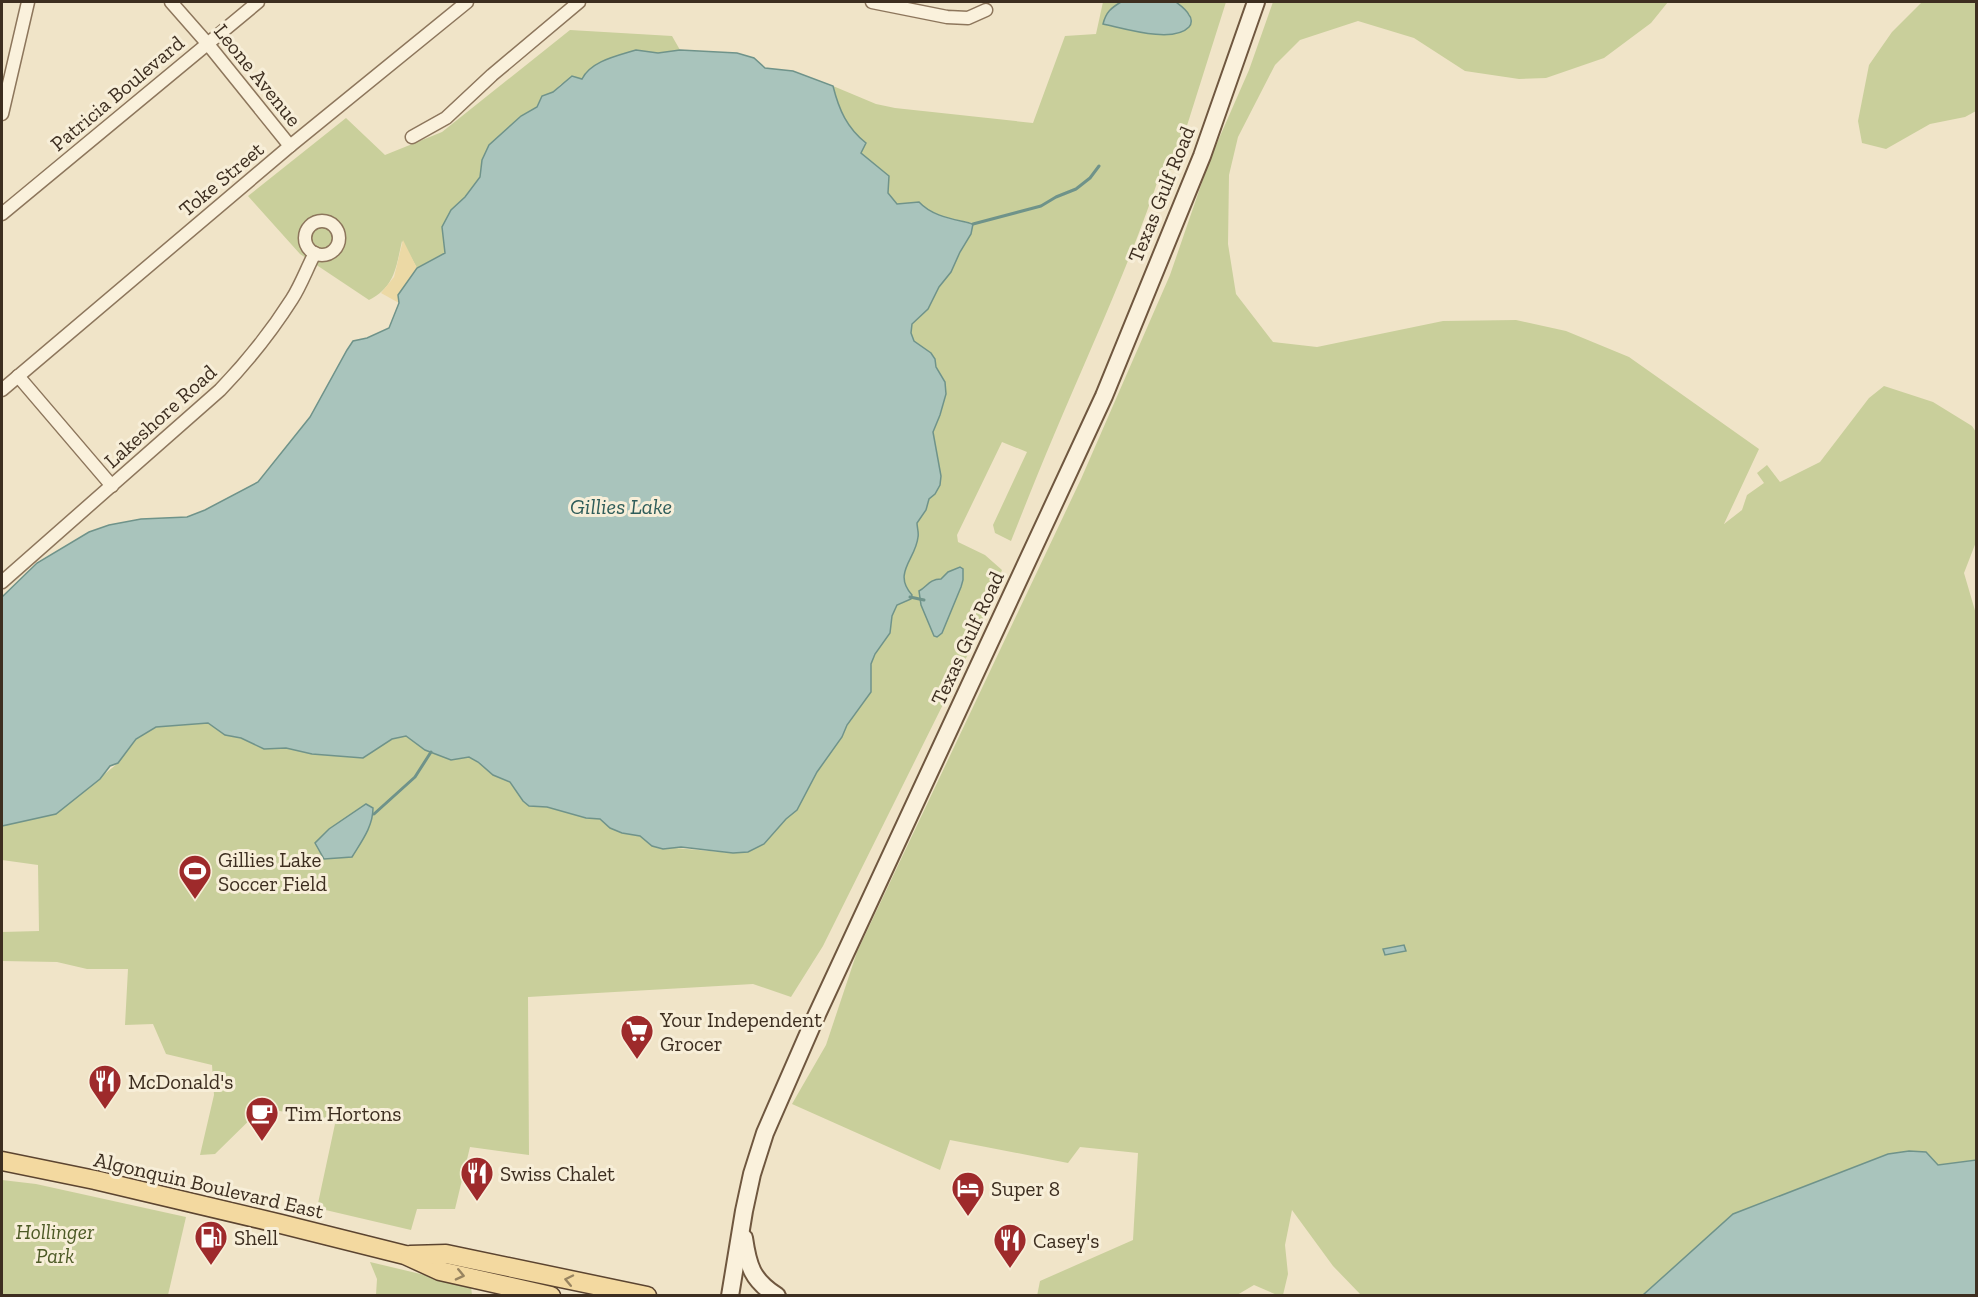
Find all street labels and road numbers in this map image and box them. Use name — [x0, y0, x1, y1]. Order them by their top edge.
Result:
street label: Leone Avenue — [209, 19, 307, 131]
street label: Patricia Boulevard — [45, 30, 189, 156]
street label: Texas Gulf Road — [1122, 122, 1200, 266]
street label: Toke Street — [174, 136, 269, 222]
street label: Lakeshore Road — [99, 359, 222, 473]
street label: Texas Gulf Road — [925, 567, 1009, 709]
street label: Algonquin Boulevard East — [92, 1146, 326, 1224]

